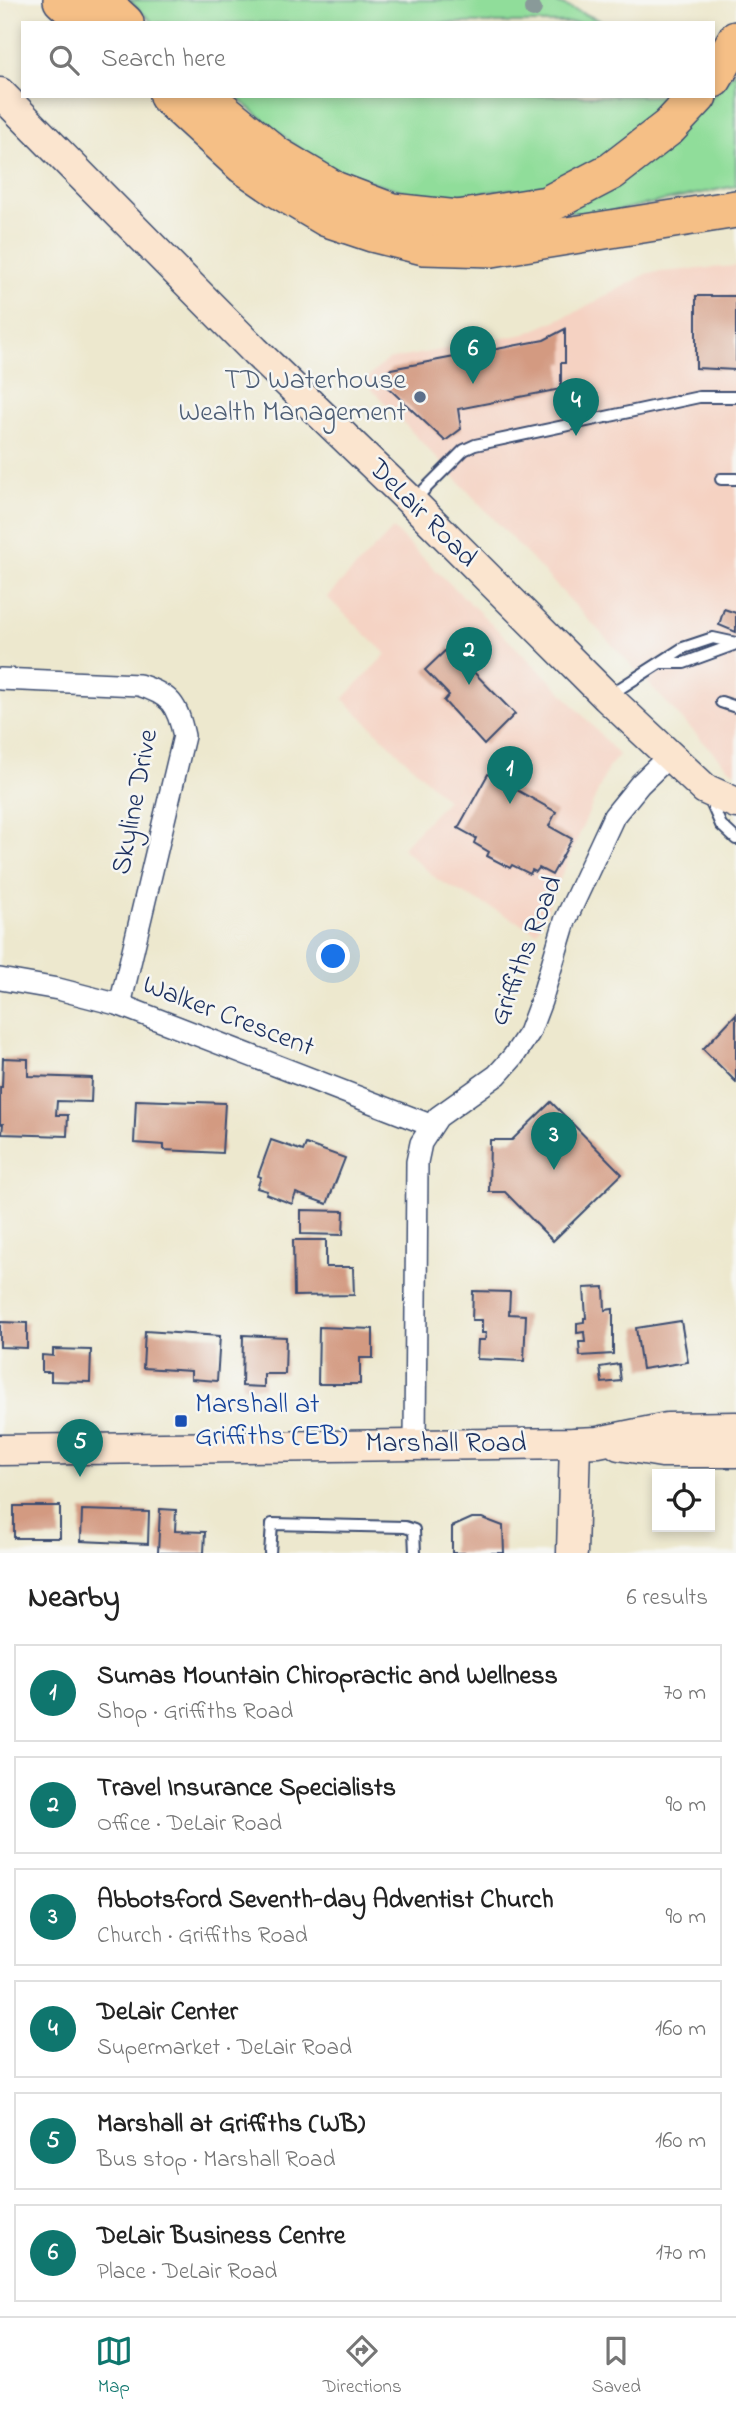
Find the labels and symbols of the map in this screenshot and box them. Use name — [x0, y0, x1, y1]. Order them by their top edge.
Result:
pin: 6 — [450, 326, 496, 384]
place label: TD Waterhouse Wealth Management — [179, 361, 406, 434]
pin: 4 — [553, 378, 599, 436]
marker: TD Waterhouse Wealth Management — [412, 389, 428, 405]
street label: DeLair Road — [357, 449, 486, 578]
pin: 2 — [446, 627, 492, 685]
street label: Skyline Drive — [102, 725, 170, 878]
pin: 1 — [487, 746, 533, 804]
street label: Griffiths Road — [480, 870, 574, 1032]
your location — [316, 939, 350, 973]
street label: Walker Crescent — [136, 965, 320, 1069]
pin: 3 — [531, 1112, 577, 1170]
place label: Marshall at Griffiths (EB) — [195, 1385, 348, 1458]
marker: Marshall at Griffiths (EB) — [173, 1413, 189, 1429]
pin: 5 — [57, 1419, 103, 1477]
street label: Marshall Road — [366, 1424, 527, 1465]

